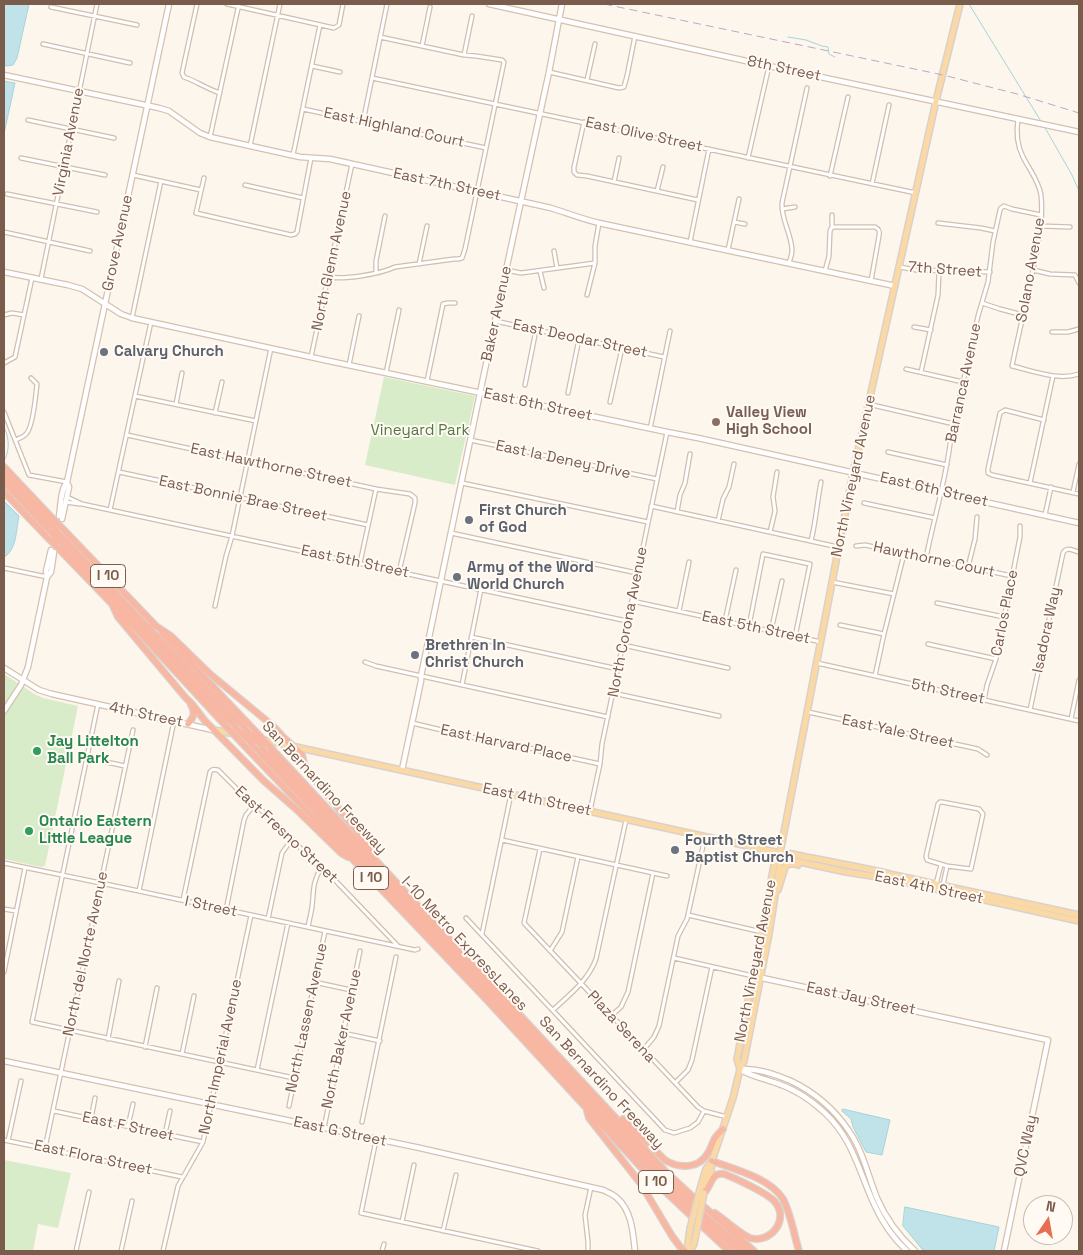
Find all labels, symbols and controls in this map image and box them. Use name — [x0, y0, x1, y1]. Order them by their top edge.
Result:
street label: 8th Street — [745, 52, 823, 86]
street label: Virginia Avenue — [50, 86, 88, 198]
street label: East Highland Court — [322, 104, 466, 152]
street label: East Olive Street — [584, 114, 704, 156]
street label: East 7th Street — [391, 165, 503, 205]
street label: North Glenn Avenue — [308, 189, 356, 333]
street label: Grove Avenue — [99, 193, 137, 293]
street label: Solano Avenue — [1013, 216, 1049, 324]
street label: 7th Street — [907, 258, 983, 282]
street label: Baker Avenue — [478, 264, 516, 364]
street label: East Deodar Street — [511, 316, 649, 362]
street label: Barranca Avenue — [943, 322, 985, 444]
place label: Calvary Church — [114, 343, 224, 361]
marker: Calvary Church — [98, 346, 110, 358]
street label: East 6th Street — [482, 385, 594, 425]
street label: North Vineyard Avenue — [828, 393, 880, 559]
place label: Valley View High School — [726, 404, 812, 439]
marker: Valley View High School — [710, 416, 722, 428]
park label: Vineyard Park — [371, 422, 469, 440]
street label: East la Deney Drive — [494, 437, 632, 483]
street label: East Hawthorne Street — [189, 440, 353, 492]
street label: East 6th Street — [878, 469, 990, 511]
street label: East Bonnie Brae Street — [157, 472, 329, 526]
place label: First Church of God — [479, 502, 567, 537]
marker: First Church of God — [463, 514, 475, 526]
street label: Hawthorne Court — [872, 538, 996, 582]
street label: East 5th Street — [299, 542, 411, 582]
street label: North Corona Avenue — [605, 545, 651, 699]
place label: Army of the Word World Church — [467, 559, 594, 594]
road number: I 10 — [90, 564, 126, 588]
street label: Carlos Place — [988, 568, 1022, 658]
marker: Army of the Word World Church — [451, 571, 463, 583]
street label: Isadora Way — [1029, 585, 1065, 675]
street label: East 5th Street — [700, 608, 812, 648]
place label: Brethren In Christ Church — [425, 637, 524, 672]
marker: Brethren In Christ Church — [409, 649, 421, 661]
street label: 5th Street — [910, 675, 986, 709]
street label: 4th Street — [107, 698, 185, 732]
street label: East Yale Street — [840, 711, 956, 753]
street label: San Bernardino Freeway — [258, 718, 390, 858]
street label: East Harvard Place — [439, 721, 573, 767]
place label: Jay Littelton Ball Park — [47, 733, 139, 768]
marker: Jay Littelton Ball Park — [31, 745, 43, 757]
street label: East 4th Street — [481, 780, 593, 820]
street label: East Fresno Street — [231, 783, 341, 887]
place label: Ontario Eastern Little League — [39, 813, 152, 848]
marker: Ontario Eastern Little League — [23, 825, 35, 837]
place label: Fourth Street Baptist Church — [685, 832, 794, 867]
marker: Fourth Street Baptist Church — [669, 844, 681, 856]
road number: I 10 — [354, 866, 388, 890]
street label: East 4th Street — [873, 868, 985, 908]
street label: North del Norte Avenue — [60, 870, 112, 1038]
street label: I-10 Metro ExpressLanes — [397, 873, 531, 1015]
street label: North Vineyard Avenue — [731, 878, 781, 1044]
street label: I Street — [183, 893, 239, 921]
street label: North Lassen Avenue — [282, 942, 332, 1094]
street label: North Baker Avenue — [318, 967, 366, 1111]
street label: North Imperial Avenue — [196, 978, 246, 1136]
street label: East Jay Street — [805, 979, 917, 1019]
street label: Plaza Serena — [583, 987, 659, 1067]
street label: San Bernardino Freeway — [535, 1013, 667, 1153]
street label: East F Street — [80, 1108, 176, 1146]
street label: East G Street — [292, 1113, 388, 1151]
street label: QVC Way — [1011, 1113, 1041, 1179]
street label: East Flora Street — [32, 1137, 154, 1179]
road number: I 10 — [638, 1170, 674, 1194]
north arrow — [1023, 1195, 1073, 1245]
text: N — [1044, 1197, 1057, 1216]

